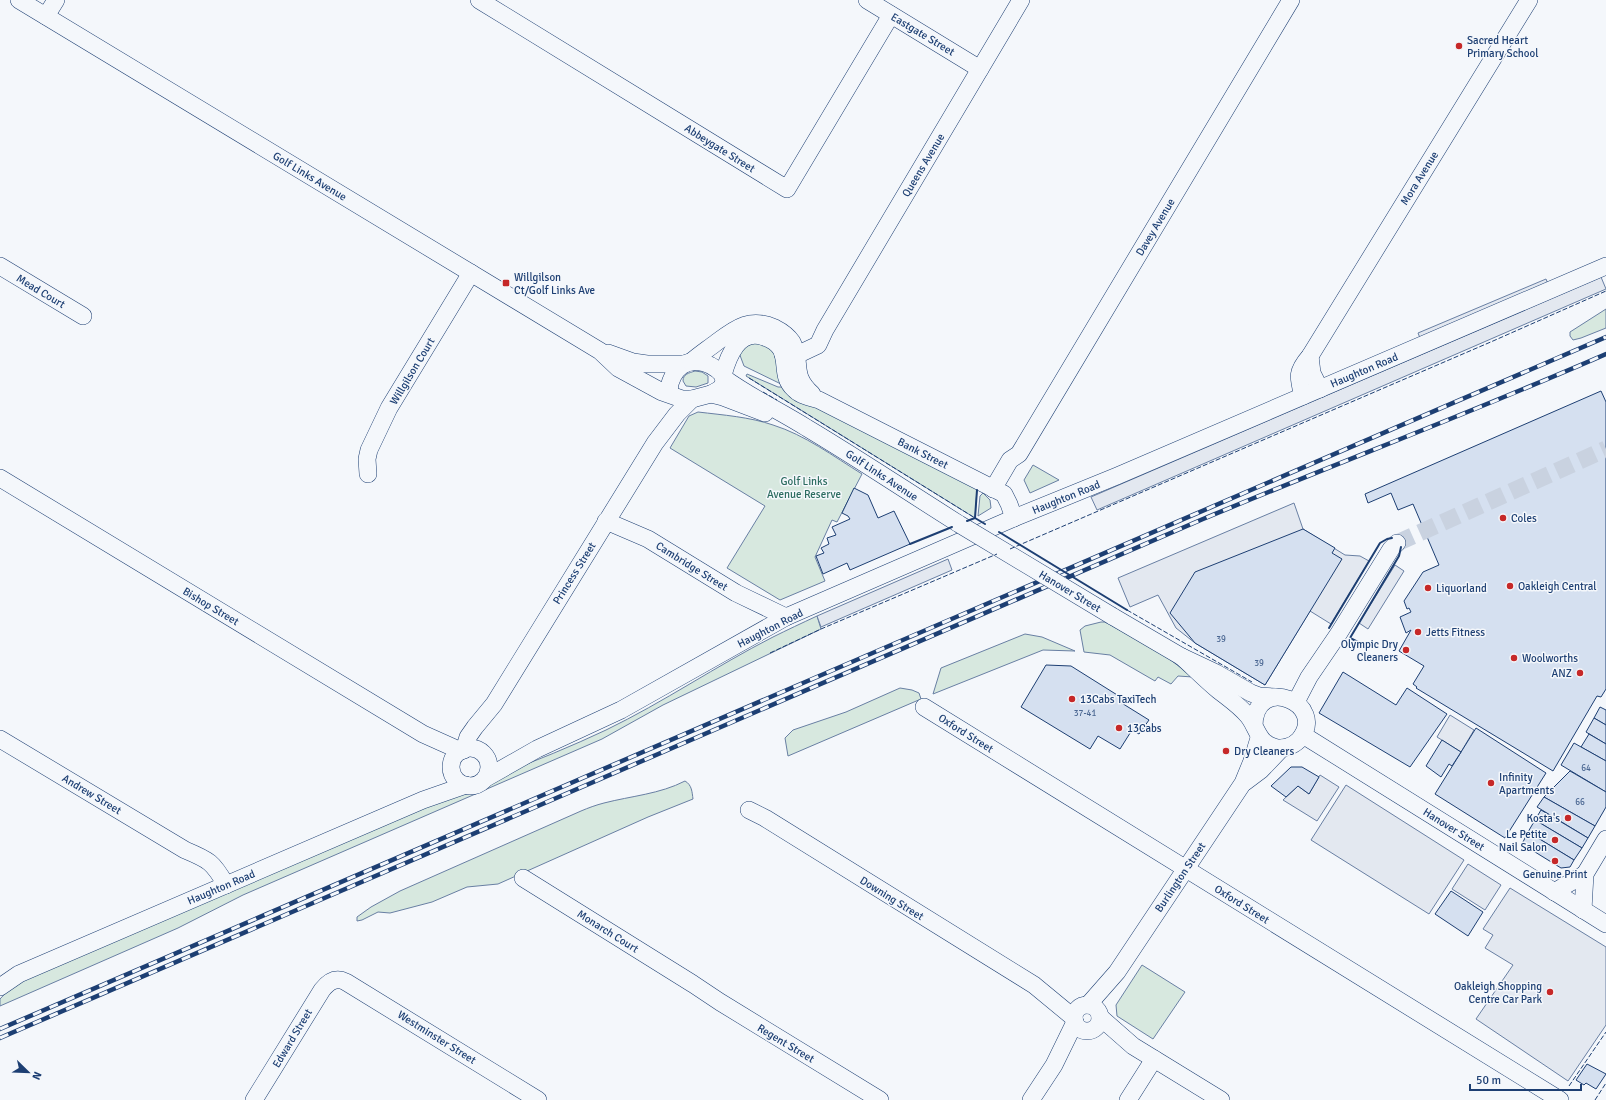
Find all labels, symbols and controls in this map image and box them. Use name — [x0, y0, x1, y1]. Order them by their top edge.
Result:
street label: Eastgate Street — [889, 10, 957, 59]
place label: Sacred Heart Primary School — [1467, 34, 1538, 60]
marker: Sacred Heart Primary School — [1454, 41, 1464, 51]
street label: Abbeygate Street — [682, 122, 757, 175]
street label: Queens Avenue — [899, 131, 947, 199]
street label: Golf Links Avenue — [271, 149, 349, 204]
street label: Mora Avenue — [1398, 149, 1441, 208]
street label: Davey Avenue — [1133, 196, 1178, 258]
place label: Willgilson Ct/Golf Links Ave — [514, 271, 595, 297]
street label: Mead Court — [14, 272, 68, 311]
marker: Willgilson Ct/Golf Links Ave — [501, 278, 511, 288]
street label: Willgilson Court — [387, 335, 438, 407]
street label: Haughton Road — [1328, 350, 1400, 391]
street label: Bank Street — [895, 435, 950, 472]
street label: Golf Links Avenue — [843, 447, 920, 504]
park label: Golf Links Avenue Reserve — [767, 475, 841, 501]
street label: Haughton Road — [1030, 478, 1102, 517]
place label: Coles — [1511, 512, 1537, 525]
marker: Coles — [1498, 513, 1508, 523]
street label: Cambridge Street — [653, 539, 730, 594]
street label: Princess Street — [550, 540, 599, 607]
street label: Hanover Street — [1036, 568, 1103, 615]
place label: Oakleigh Central — [1518, 580, 1597, 593]
marker: Oakleigh Central — [1505, 581, 1515, 591]
place label: Liquorland — [1436, 582, 1487, 595]
marker: Liquorland — [1423, 583, 1433, 593]
street label: Bishop Street — [180, 585, 241, 628]
street label: Haughton Road — [735, 606, 806, 651]
place label: Jetts Fitness — [1426, 626, 1485, 639]
marker: Jetts Fitness — [1413, 627, 1423, 637]
house number: 39 — [1216, 634, 1226, 645]
place label: Olympic Dry Cleaners — [1341, 638, 1399, 664]
marker: Olympic Dry Cleaners — [1401, 645, 1411, 655]
place label: Woolworths — [1522, 652, 1578, 665]
marker: Woolworths — [1509, 653, 1519, 663]
house number: 39 — [1254, 658, 1264, 669]
place label: ANZ — [1552, 667, 1572, 680]
marker: ANZ — [1575, 668, 1585, 678]
place label: 13Cabs TaxiTech — [1080, 693, 1157, 706]
marker: 13Cabs TaxiTech — [1067, 694, 1077, 704]
house number: 37-41 — [1074, 708, 1096, 719]
street label: Oxford Street — [936, 711, 996, 756]
place label: 13Cabs — [1127, 722, 1162, 735]
marker: 13Cabs — [1114, 723, 1124, 733]
place label: Dry Cleaners — [1234, 745, 1294, 758]
marker: Dry Cleaners — [1221, 746, 1231, 756]
house number: 64 — [1581, 763, 1591, 774]
place label: Infinity Apartments — [1499, 771, 1554, 797]
street label: Andrew Street — [60, 772, 124, 817]
marker: Infinity Apartments — [1486, 778, 1496, 788]
house number: 66 — [1575, 797, 1585, 808]
street label: Hanover Street — [1421, 805, 1487, 854]
place label: Kosta's — [1527, 812, 1560, 825]
marker: Kosta's — [1563, 813, 1573, 823]
place label: Le Petite Nail Salon — [1499, 828, 1547, 854]
marker: Le Petite Nail Salon — [1550, 835, 1560, 845]
street label: Burlington Street — [1152, 840, 1209, 915]
marker: Genuine Print — [1550, 856, 1560, 866]
street label: Haughton Road — [185, 867, 257, 908]
place label: Genuine Print — [1523, 868, 1587, 881]
street label: Downing Street — [858, 874, 926, 923]
street label: Oxford Street — [1212, 882, 1272, 927]
street label: Monarch Court — [575, 907, 641, 956]
place label: Oakleigh Shopping Centre Car Park — [1454, 980, 1542, 1006]
marker: Oakleigh Shopping Centre Car Park — [1545, 987, 1555, 997]
street label: Edward Street — [270, 1006, 315, 1070]
street label: Westminster Street — [395, 1008, 478, 1067]
street label: Regent Street — [755, 1021, 817, 1066]
north arrow — [8, 1052, 48, 1092]
scale bar — [1470, 1066, 1581, 1092]
text: N — [29, 1070, 44, 1082]
text: 50 m — [1476, 1073, 1501, 1088]

